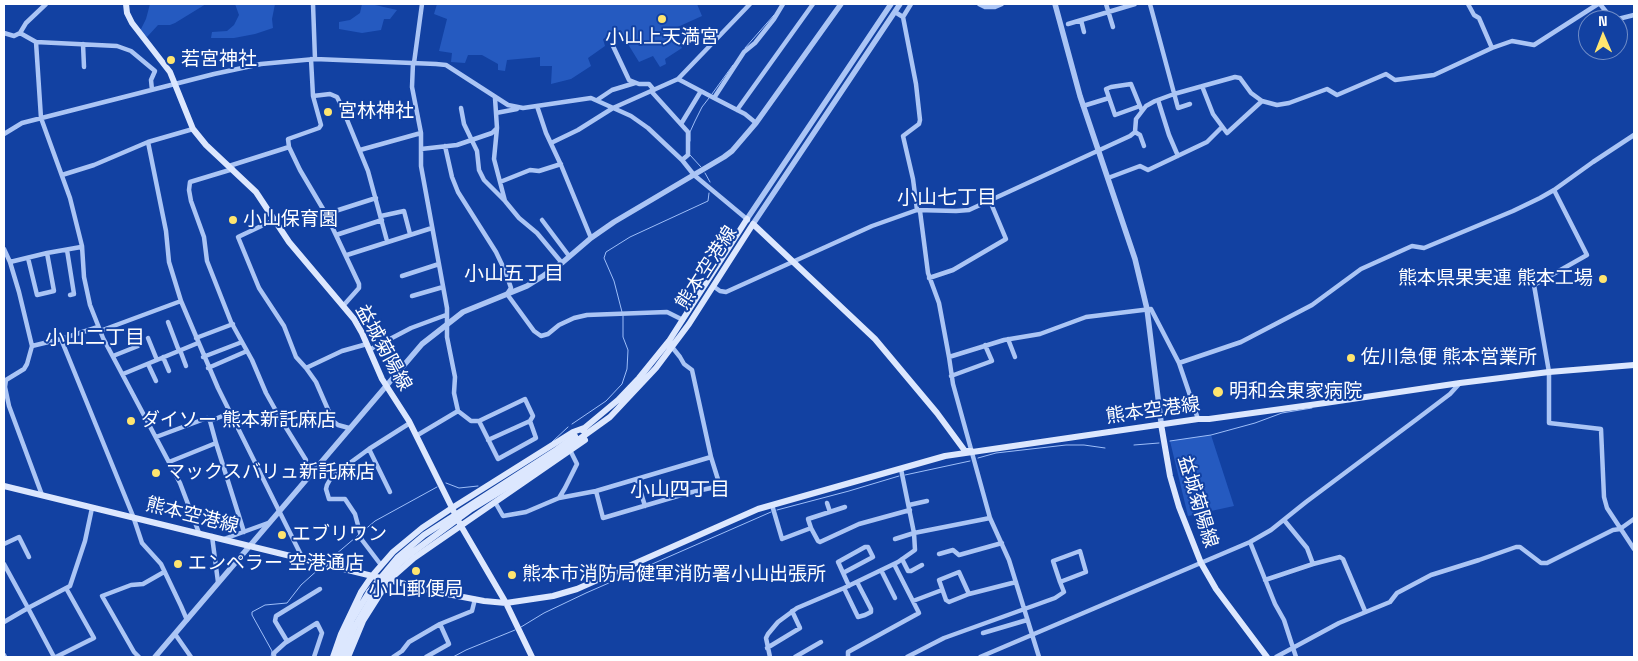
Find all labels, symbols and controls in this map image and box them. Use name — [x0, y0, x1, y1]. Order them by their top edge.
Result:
north arrow — [1578, 10, 1628, 60]
text: N — [1598, 12, 1608, 30]
marker: 小山上天満宮 — [656, 13, 668, 25]
place label: 小山上天満宮 — [605, 27, 719, 49]
place label: 若宮神社 — [181, 49, 257, 71]
marker: 若宮神社 — [165, 54, 177, 66]
place label: 宮林神社 — [338, 101, 414, 123]
marker: 宮林神社 — [322, 106, 334, 118]
district label: 小山七丁目 — [897, 187, 997, 211]
place label: 小山保育園 — [243, 209, 338, 231]
marker: 小山保育園 — [227, 214, 239, 226]
street label: 熊本空港線 — [672, 222, 742, 314]
district label: 小山五丁目 — [464, 263, 564, 287]
place label: 熊本県果実連 熊本工場 — [1398, 268, 1593, 290]
marker: 熊本県果実連 熊本工場 — [1597, 273, 1609, 285]
street label: 益城菊陽線 — [350, 301, 416, 395]
district label: 小山二丁目 — [45, 327, 145, 351]
place label: 佐川急便 熊本営業所 — [1361, 347, 1537, 369]
marker: 佐川急便 熊本営業所 — [1345, 352, 1357, 364]
place label: 明和会東家病院 — [1229, 381, 1362, 403]
marker: 明和会東家病院 — [1211, 385, 1225, 399]
street label: 熊本空港線 — [1104, 393, 1202, 429]
place label: ダイソー 熊本新託麻店 — [141, 410, 336, 432]
marker: ダイソー 熊本新託麻店 — [125, 415, 137, 427]
street label: 益城菊陽線 — [1172, 453, 1222, 551]
place label: マックスバリュ新託麻店 — [166, 462, 375, 484]
marker: マックスバリュ新託麻店 — [150, 467, 162, 479]
district label: 小山四丁目 — [630, 479, 730, 503]
street label: 熊本空港線 — [143, 493, 241, 539]
place label: エブリワン — [292, 524, 387, 546]
marker: エブリワン — [276, 529, 288, 541]
place label: エンペラー 空港通店 — [188, 553, 364, 575]
marker: エンペラー 空港通店 — [172, 558, 184, 570]
place label: 熊本市消防局健軍消防署小山出張所 — [522, 564, 826, 586]
marker: 小山郵便局 — [410, 565, 422, 577]
marker: 熊本市消防局健軍消防署小山出張所 — [506, 569, 518, 581]
place label: 小山郵便局 — [369, 579, 463, 601]

